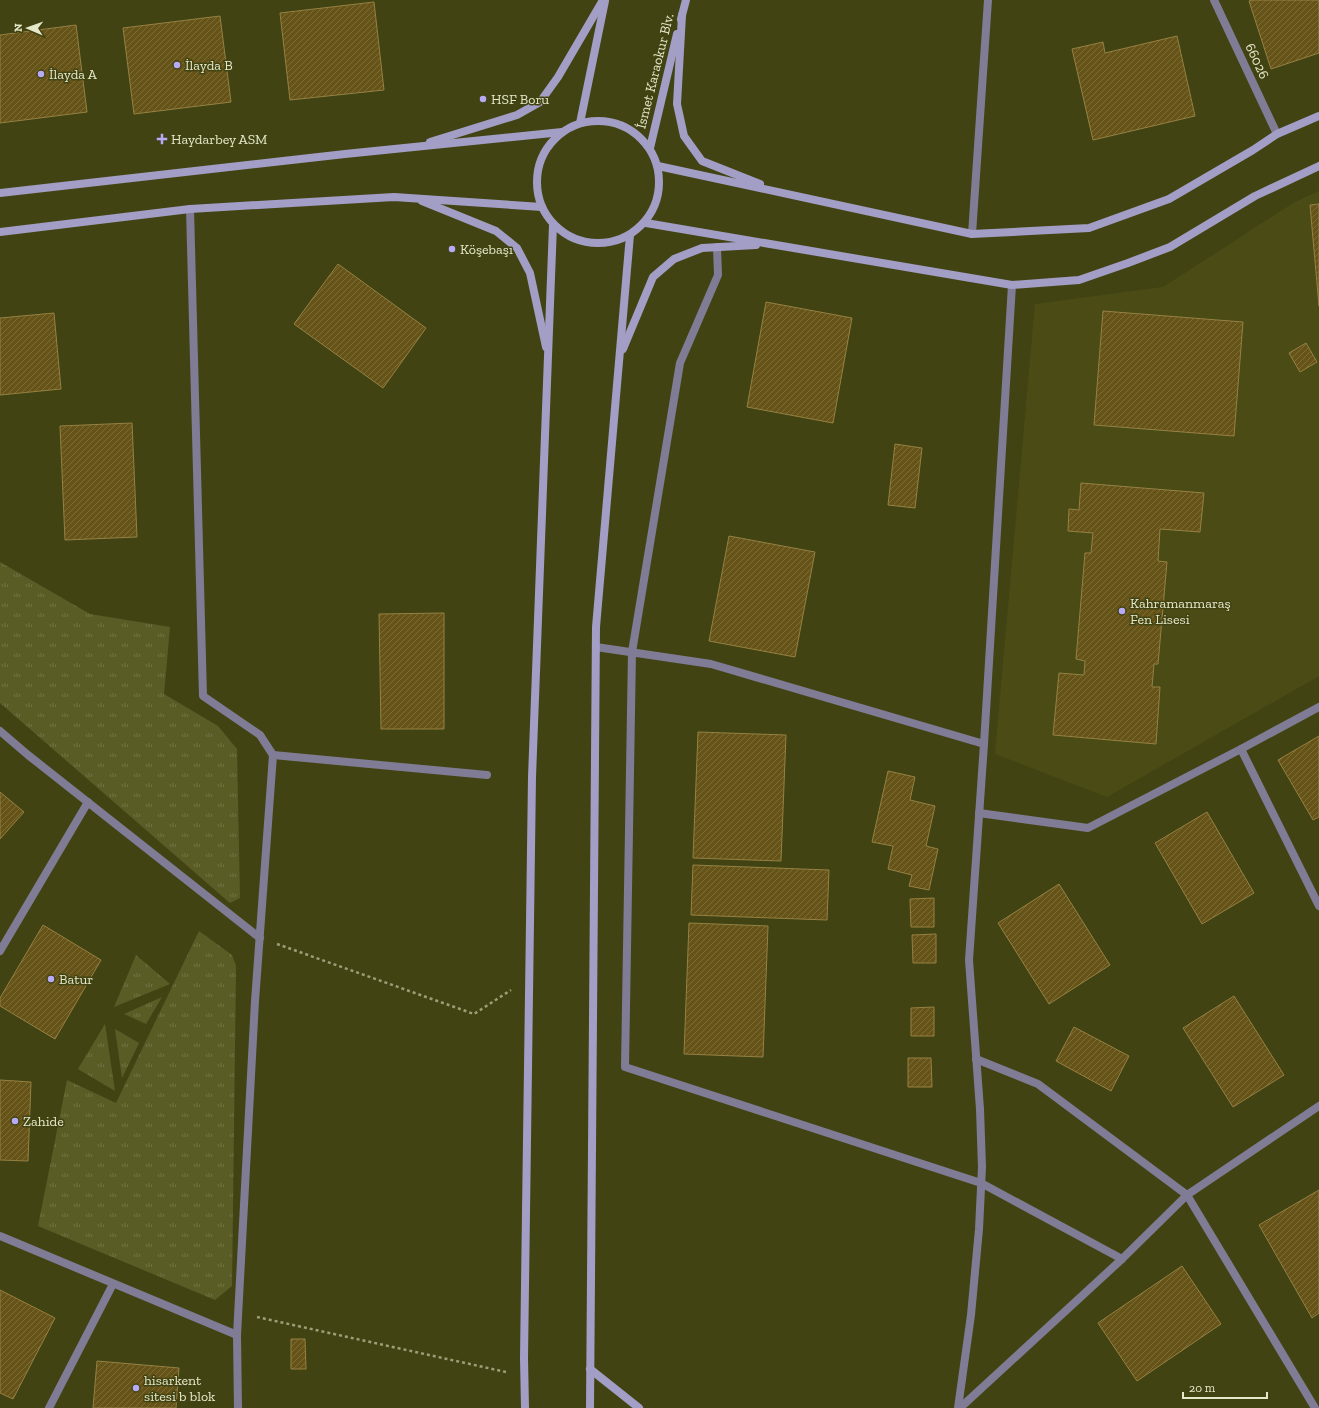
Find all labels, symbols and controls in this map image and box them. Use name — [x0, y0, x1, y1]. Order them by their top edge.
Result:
north arrow — [8, 8, 48, 48]
street label: İsmet Karaokur Blv. — [632, 11, 678, 130]
text: N — [12, 23, 25, 32]
street label: 66026 — [1241, 40, 1273, 82]
place label: İlayda B — [185, 57, 233, 74]
marker: İlayda B — [172, 60, 182, 70]
place label: İlayda A — [49, 66, 98, 83]
marker: İlayda A — [36, 69, 46, 79]
place label: HSF Boru — [491, 91, 549, 108]
marker: HSF Boru — [478, 94, 488, 104]
place label: Haydarbey ASM — [171, 131, 267, 148]
marker: Haydarbey ASM — [156, 133, 168, 145]
place label: Köşebaşı — [460, 241, 513, 258]
marker: Köşebaşı — [447, 244, 457, 254]
place label: Kahramanmaraş Fen Lisesi — [1130, 595, 1231, 628]
marker: Kahramanmaraş Fen Lisesi — [1117, 606, 1127, 616]
place label: Batur — [59, 971, 93, 988]
marker: Batur — [46, 974, 56, 984]
place label: Zahide — [23, 1113, 64, 1130]
marker: Zahide — [10, 1116, 20, 1126]
place label: hisarkent sitesi b blok — [144, 1372, 216, 1405]
scale bar — [1183, 1374, 1267, 1400]
text: 20 m — [1189, 1381, 1216, 1395]
marker: hisarkent sitesi b blok — [131, 1383, 141, 1393]

